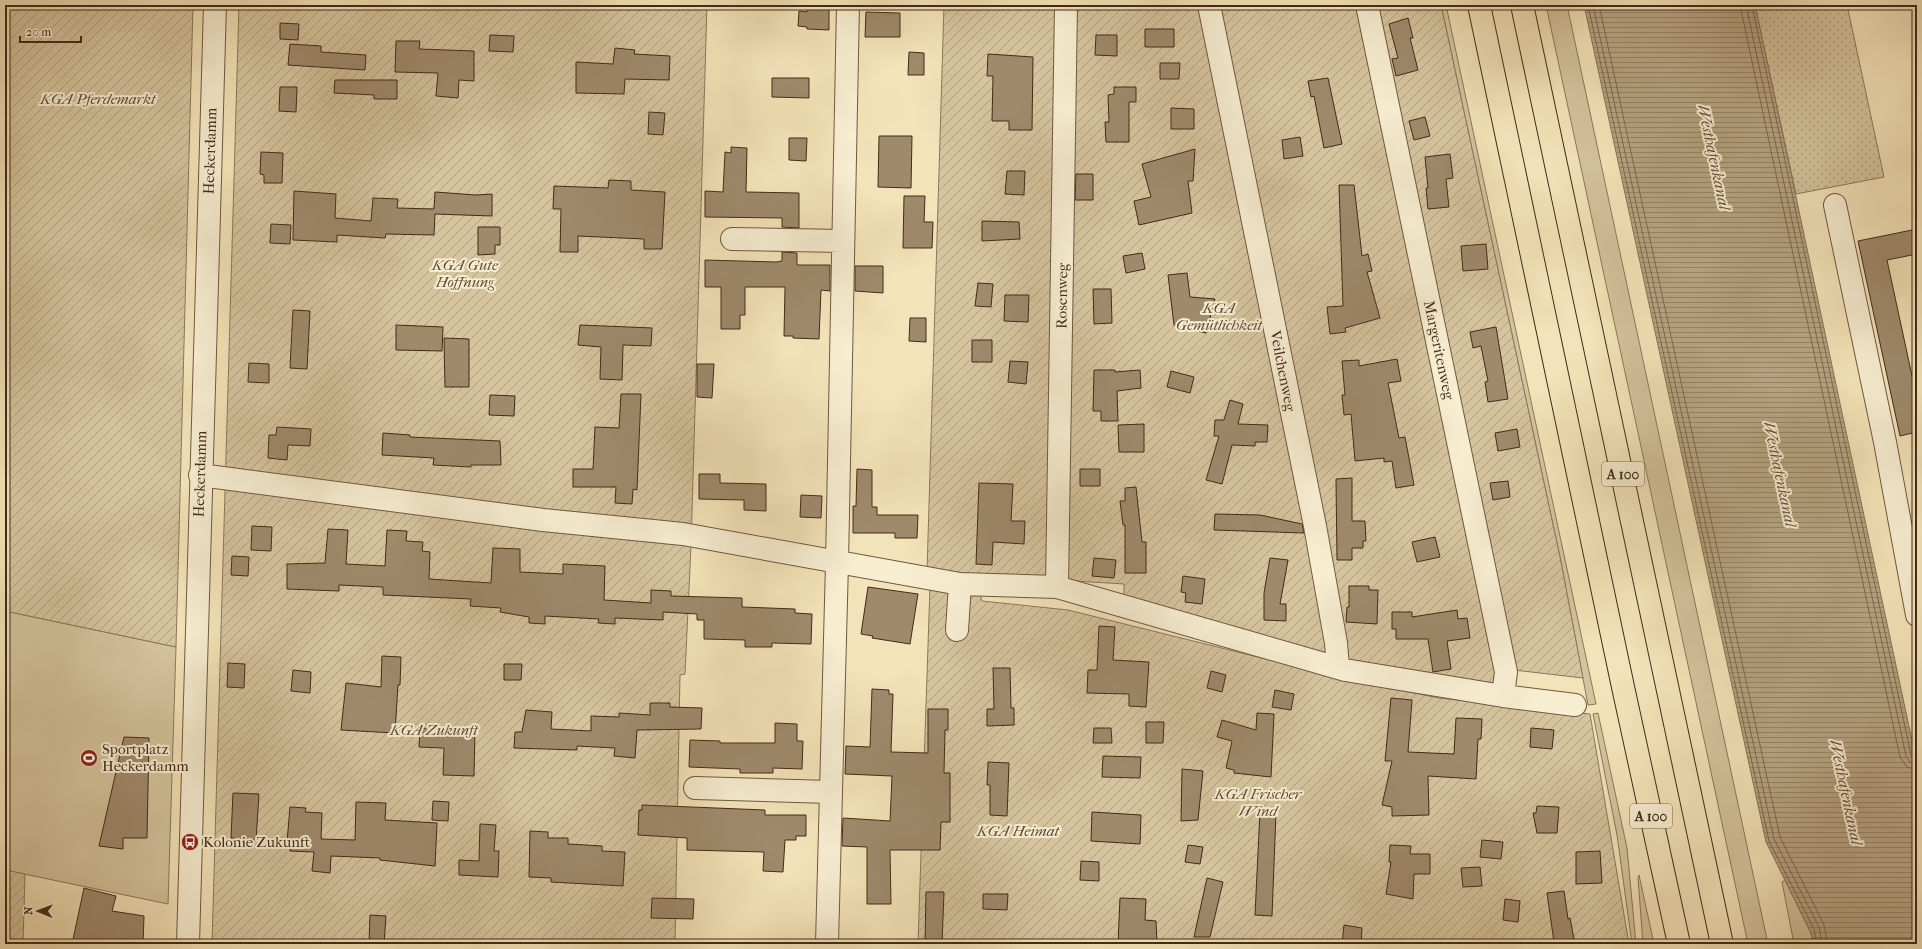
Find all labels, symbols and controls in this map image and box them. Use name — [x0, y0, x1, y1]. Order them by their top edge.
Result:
scale bar — [20, 18, 81, 44]
text: 20 m — [26, 25, 51, 39]
park label: KGA Pferdemarkt — [39, 90, 157, 108]
water label: Westhafenkanal — [1694, 103, 1735, 213]
street label: Heckerdamm — [199, 107, 221, 195]
park label: KGA Gute Hoffnung — [431, 256, 499, 291]
street label: Rosenweg — [1052, 262, 1072, 329]
park label: KGA Gemütlichkeit — [1176, 299, 1263, 334]
street label: Margeritenweg — [1420, 299, 1458, 402]
street label: Veilchenweg — [1266, 328, 1300, 414]
water label: Westhafenkanal — [1760, 420, 1801, 530]
street label: Heckerdamm — [189, 430, 211, 518]
road number: A 100 — [1602, 462, 1644, 486]
park label: KGA Zukunft — [389, 721, 479, 739]
water label: Westhafenkanal — [1826, 738, 1867, 848]
place label: Sportplatz Heckerdamm — [102, 740, 189, 775]
sports icon: Sportplatz Heckerdamm — [79, 748, 99, 768]
park label: KGA Frischer Wind — [1214, 785, 1302, 820]
road number: A 100 — [1630, 804, 1672, 828]
park label: KGA Heimat — [976, 822, 1060, 840]
bus stop icon: Kolonie Zukunft — [180, 832, 200, 852]
place label: Kolonie Zukunft — [203, 833, 311, 851]
north arrow — [18, 891, 58, 931]
text: N — [22, 906, 35, 915]

